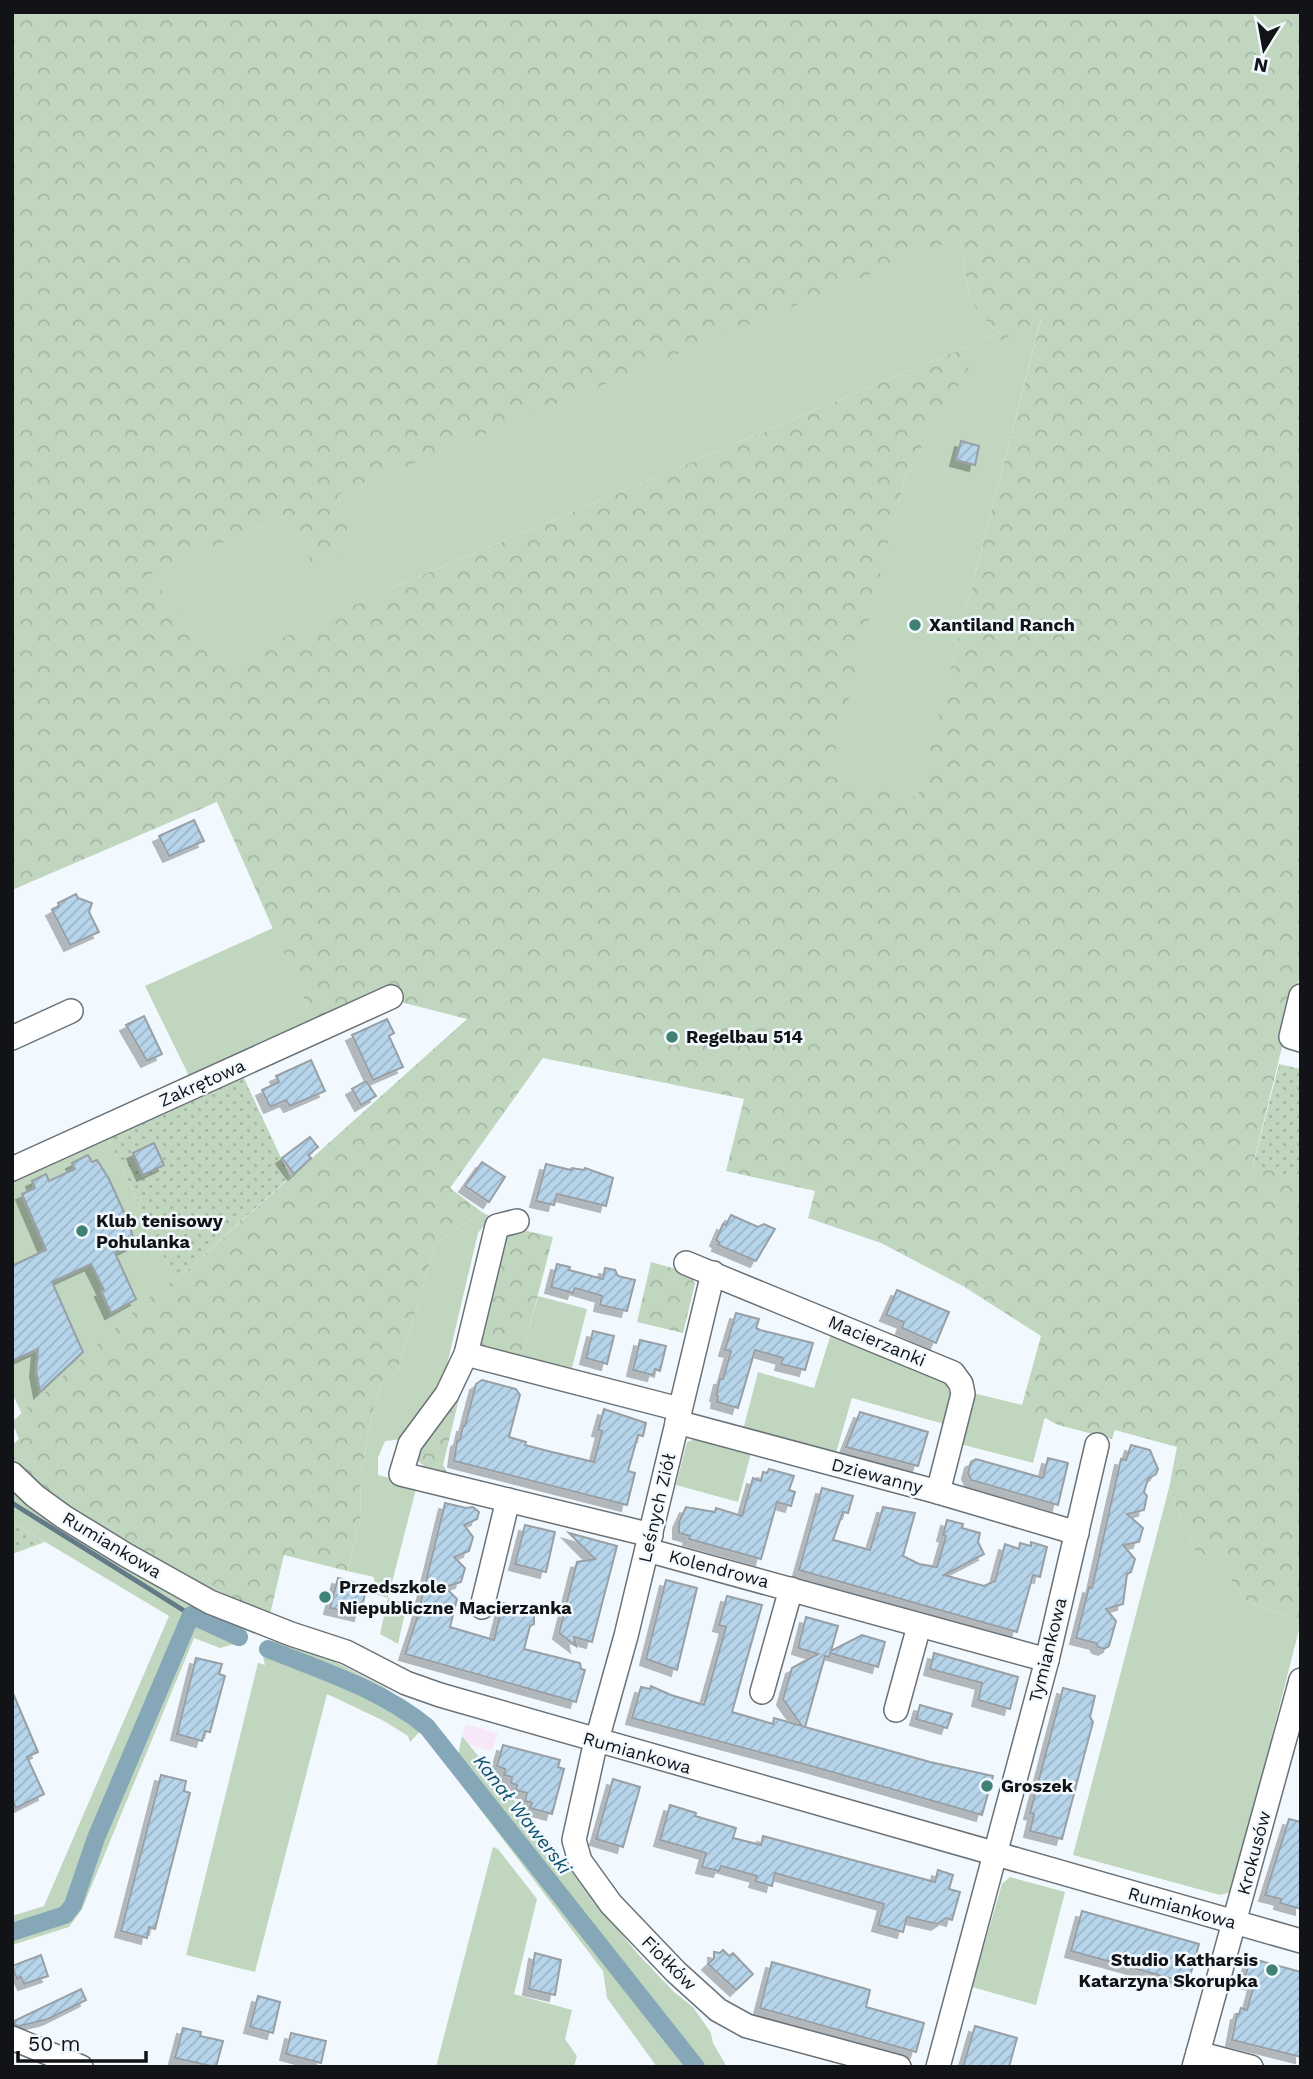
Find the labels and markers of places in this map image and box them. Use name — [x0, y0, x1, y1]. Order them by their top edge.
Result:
place label: Xantiland Ranch — [929, 614, 1075, 635]
marker: Xantiland Ranch — [907, 617, 923, 633]
place label: Regelbau 514 — [686, 1026, 803, 1047]
marker: Regelbau 514 — [664, 1029, 680, 1045]
place label: Klub tenisowy Pohulanka — [96, 1210, 224, 1252]
marker: Klub tenisowy Pohulanka — [74, 1223, 90, 1239]
place label: Przedszkole Niepubliczne Macierzanka — [339, 1576, 572, 1618]
marker: Przedszkole Niepubliczne Macierzanka — [317, 1589, 333, 1605]
place label: Groszek — [1001, 1775, 1074, 1796]
marker: Groszek — [979, 1778, 995, 1794]
place label: Studio Katharsis Katarzyna Skorupka — [1079, 1949, 1259, 1991]
marker: Studio Katharsis Katarzyna Skorupka — [1264, 1962, 1280, 1978]

